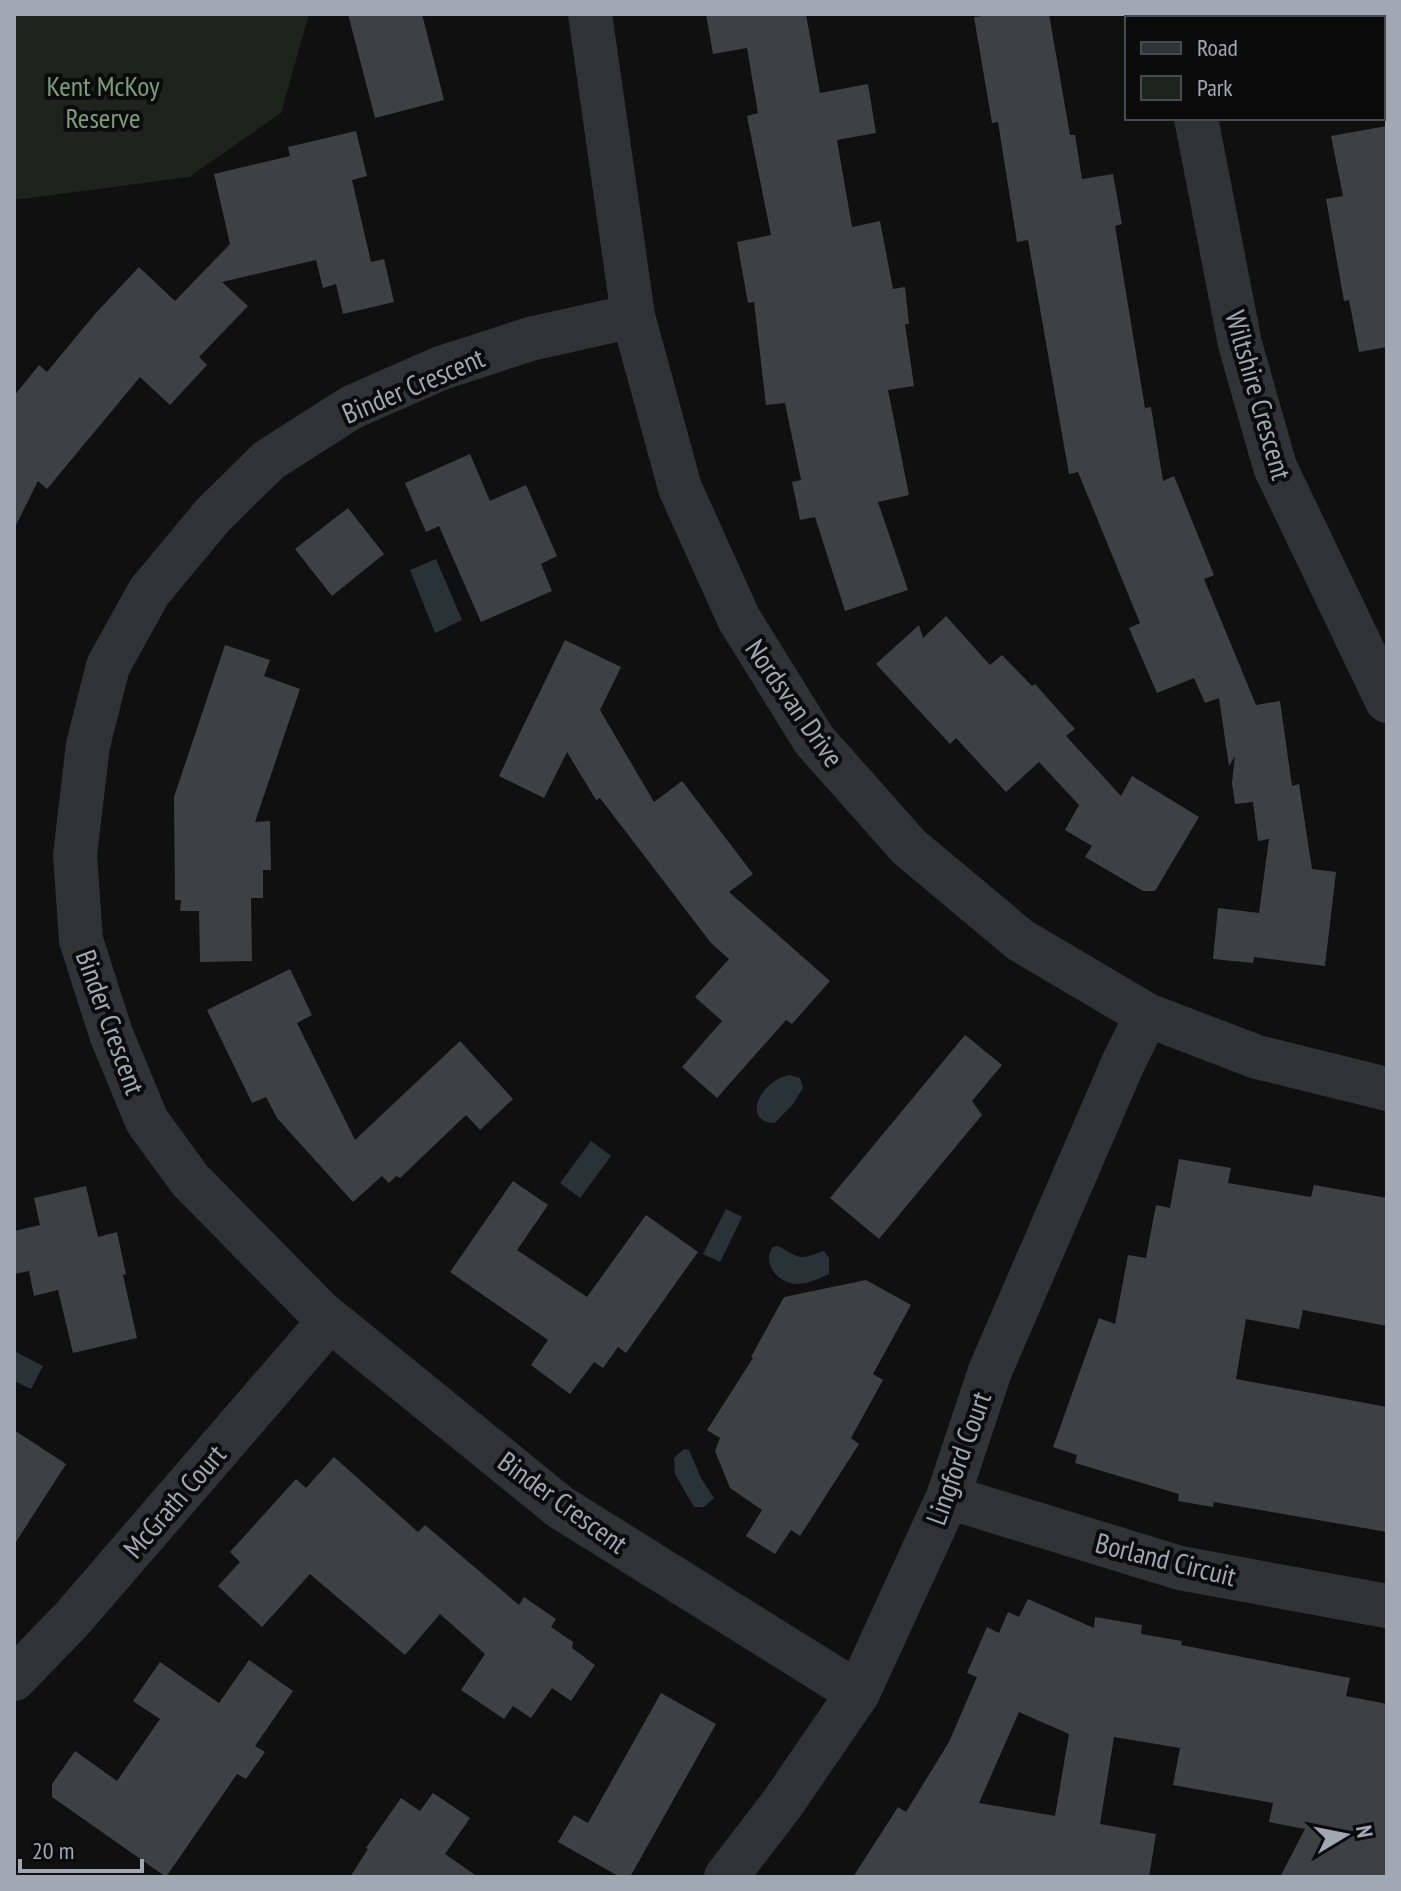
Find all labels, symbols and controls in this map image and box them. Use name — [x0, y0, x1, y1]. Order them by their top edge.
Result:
legend — [1125, 16, 1385, 120]
text: Road — [1197, 32, 1238, 63]
park label: Kent McKoy Reserve — [46, 67, 160, 136]
text: Park — [1197, 72, 1233, 103]
street label: Wiltshire Crescent — [1217, 306, 1301, 484]
street label: Binder Crescent — [336, 338, 490, 432]
street label: Nordsvan Drive — [738, 632, 852, 774]
street label: Binder Crescent — [68, 945, 154, 1100]
street label: Lingford Court — [917, 1386, 999, 1530]
street label: McGrath Court — [115, 1436, 234, 1565]
street label: Binder Crescent — [491, 1443, 635, 1562]
street label: Borland Circuit — [1092, 1524, 1240, 1594]
north arrow — [1305, 1795, 1385, 1875]
scale bar — [20, 1823, 142, 1873]
text: N — [1350, 1823, 1380, 1840]
text: 20 m — [32, 1835, 74, 1866]

